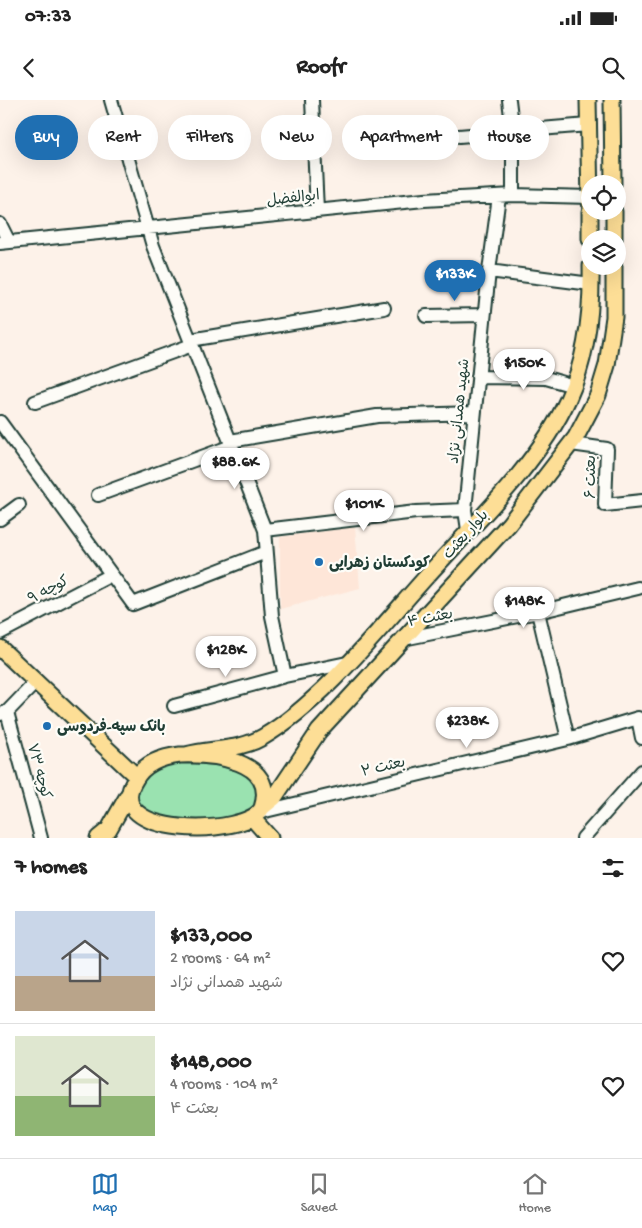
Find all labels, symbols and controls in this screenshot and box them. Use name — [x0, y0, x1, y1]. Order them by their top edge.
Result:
text: 07:33 — [25, 6, 71, 29]
icon: back — [15, 54, 43, 82]
icon: search — [599, 54, 627, 82]
text: Roofr — [297, 55, 345, 81]
chip: Buy — [15, 115, 78, 160]
chip: Rent — [88, 115, 158, 160]
chip: Filters — [168, 115, 251, 160]
chip: New — [261, 115, 332, 160]
chip: Apartment — [342, 115, 459, 160]
chip: House — [469, 115, 549, 160]
map controls — [581, 175, 626, 275]
button: locate — [581, 175, 626, 220]
street label: ابوالفضل — [266, 187, 321, 211]
button: layers — [581, 230, 626, 275]
pin: $133K — [420, 260, 490, 302]
text: $133K — [435, 266, 475, 285]
pin: $150K — [489, 348, 559, 391]
text: $150K — [504, 355, 544, 374]
street label: شهید همدانی نژاد — [446, 358, 474, 465]
pin: $88.6K — [194, 448, 276, 490]
text: $88.6K — [212, 454, 258, 473]
street label: بعثت ۶ — [583, 455, 601, 499]
pin: $101K — [329, 490, 399, 532]
text: $101K — [345, 496, 383, 515]
street label: بلوار بعثت — [440, 507, 493, 564]
place label: کودکستان زهرایی — [329, 555, 430, 573]
marker: کودکستان زهرایی — [313, 556, 325, 568]
street label: کوچه ۹ — [25, 573, 72, 609]
pin: $148K — [489, 586, 559, 629]
text: $148K — [505, 593, 543, 612]
street label: بعثت ۴ — [406, 606, 455, 632]
pin: $128K — [191, 636, 261, 678]
text: $128K — [206, 642, 246, 661]
pin: $238K — [432, 706, 502, 749]
text: $238K — [447, 713, 487, 732]
place label: بانک سپه-فردوسی — [57, 718, 166, 737]
marker: بانک سپه-فردوسی — [41, 720, 53, 732]
street label: کوچه ۷۳ — [22, 742, 54, 801]
street label: بعثت ۲ — [360, 754, 407, 782]
icon: filters — [599, 854, 627, 882]
text: 7 homes — [15, 856, 87, 881]
text: $133,000 — [170, 925, 252, 950]
icon: home — [55, 931, 115, 991]
icon: heart — [599, 947, 627, 975]
text: 2 rooms · 64 m² — [170, 950, 271, 969]
text: شهید همدانی نژاد — [170, 975, 283, 994]
text: $148,000 — [170, 1051, 252, 1076]
icon: home — [55, 1056, 115, 1116]
icon: heart — [599, 1072, 627, 1100]
text: 4 rooms · 104 m² — [170, 1076, 278, 1095]
text: بعثت ۴ — [170, 1101, 219, 1120]
tab: Map — [91, 1170, 119, 1217]
tab: Saved — [301, 1170, 337, 1217]
tab: Home — [519, 1170, 551, 1217]

